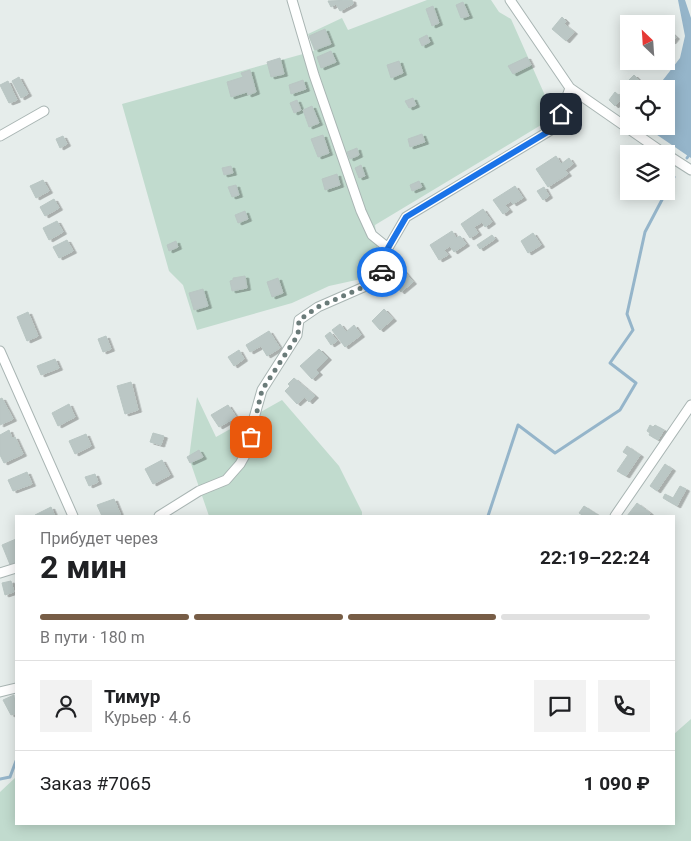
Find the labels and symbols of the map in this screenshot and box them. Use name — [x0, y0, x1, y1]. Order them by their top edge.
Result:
north arrow — [620, 15, 675, 70]
pin — [540, 93, 582, 135]
courier — [357, 247, 407, 297]
pin — [230, 416, 272, 458]

